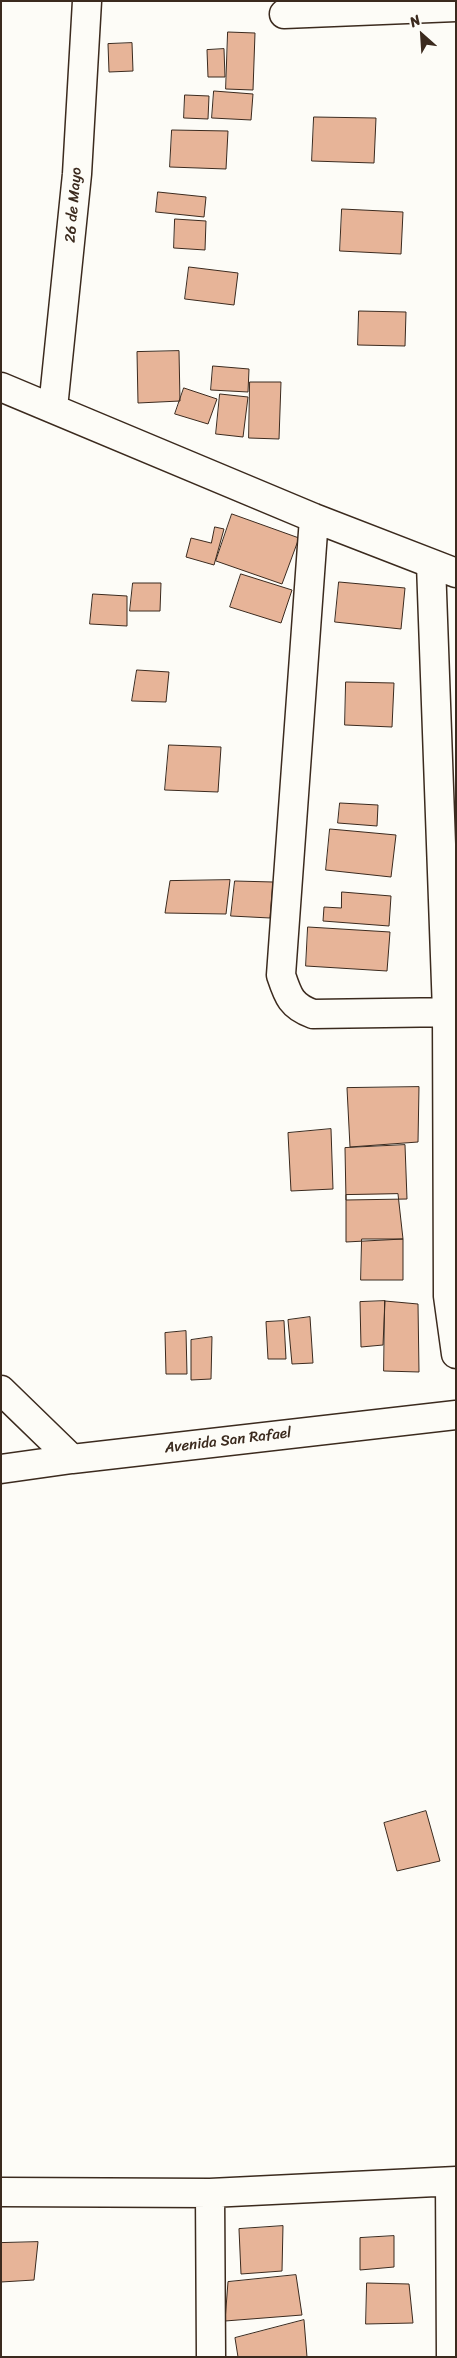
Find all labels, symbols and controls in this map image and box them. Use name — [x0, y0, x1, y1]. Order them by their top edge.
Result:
text: N — [405, 8, 425, 34]
north arrow — [397, 10, 447, 60]
street label: 26 de Mayo — [62, 166, 86, 244]
street label: Avenida San Rafael — [164, 1424, 292, 1458]

